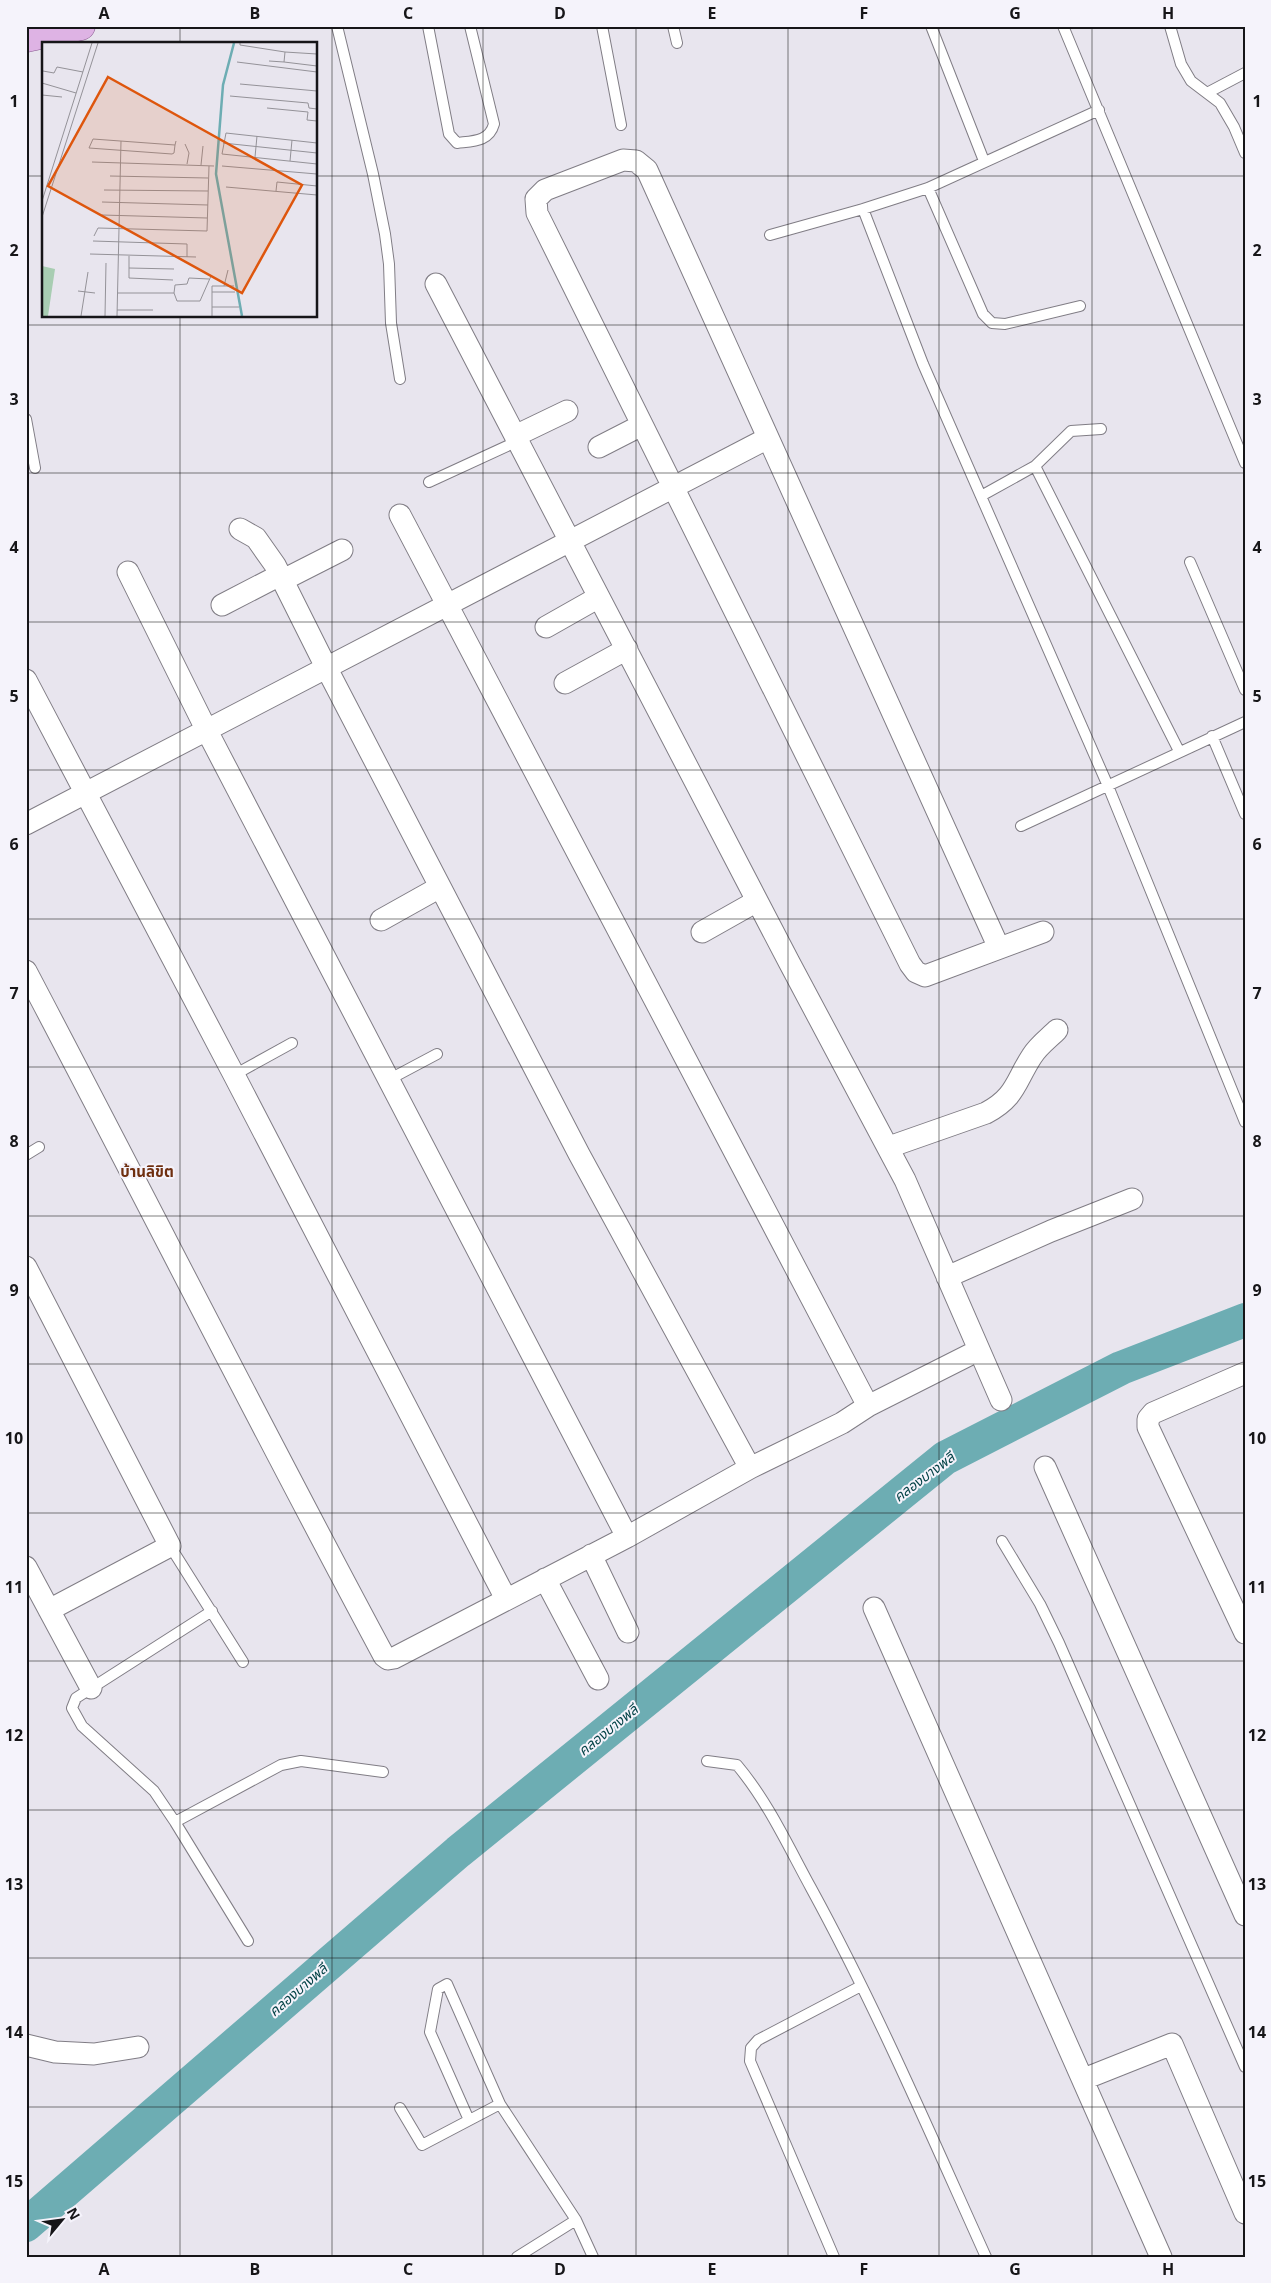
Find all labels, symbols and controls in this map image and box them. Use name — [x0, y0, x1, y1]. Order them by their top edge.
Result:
text: A — [98, 2, 110, 26]
text: B — [250, 2, 260, 26]
text: C — [403, 2, 413, 26]
text: D — [554, 2, 566, 26]
text: E — [708, 2, 717, 26]
text: F — [860, 2, 868, 26]
text: G — [1009, 2, 1021, 26]
text: H — [1162, 2, 1174, 26]
inset map — [42, 42, 318, 318]
text: 1 — [9, 90, 19, 114]
text: 1 — [1252, 90, 1262, 114]
text: 2 — [9, 239, 19, 263]
text: 2 — [1252, 239, 1262, 263]
text: 3 — [9, 388, 19, 412]
text: 3 — [1252, 388, 1262, 412]
text: 4 — [9, 536, 19, 560]
text: 4 — [1252, 536, 1262, 560]
text: 5 — [9, 685, 19, 709]
text: 5 — [1252, 685, 1262, 709]
text: 6 — [9, 833, 19, 857]
text: 6 — [1252, 833, 1262, 857]
text: 7 — [9, 982, 19, 1006]
text: 7 — [1252, 982, 1262, 1006]
text: 8 — [9, 1130, 19, 1154]
text: 8 — [1252, 1130, 1262, 1154]
district label: บ้านลิขิต — [120, 1161, 174, 1184]
text: 9 — [9, 1279, 19, 1303]
text: 9 — [1252, 1279, 1262, 1303]
text: 10 — [5, 1427, 23, 1451]
text: 10 — [1248, 1427, 1266, 1451]
water label: คลองบางพลี — [889, 1446, 961, 1507]
text: 11 — [5, 1576, 23, 1600]
text: 11 — [1248, 1576, 1266, 1600]
water label: คลองบางพลี — [574, 1699, 644, 1761]
text: 12 — [5, 1724, 23, 1748]
text: 12 — [1248, 1724, 1266, 1748]
text: 13 — [5, 1873, 23, 1897]
text: 13 — [1248, 1873, 1266, 1897]
water label: คลองบางพลี — [264, 1958, 334, 2022]
text: 14 — [5, 2021, 23, 2045]
text: 14 — [1248, 2021, 1266, 2045]
text: 15 — [5, 2170, 23, 2194]
text: 15 — [1248, 2170, 1266, 2194]
north arrow — [38, 2196, 88, 2246]
text: N — [61, 2204, 85, 2224]
text: A — [98, 2258, 110, 2282]
text: B — [250, 2258, 260, 2282]
text: C — [403, 2258, 413, 2282]
text: D — [554, 2258, 566, 2282]
text: E — [708, 2258, 717, 2282]
text: F — [860, 2258, 868, 2282]
text: G — [1009, 2258, 1021, 2282]
text: H — [1162, 2258, 1174, 2282]

